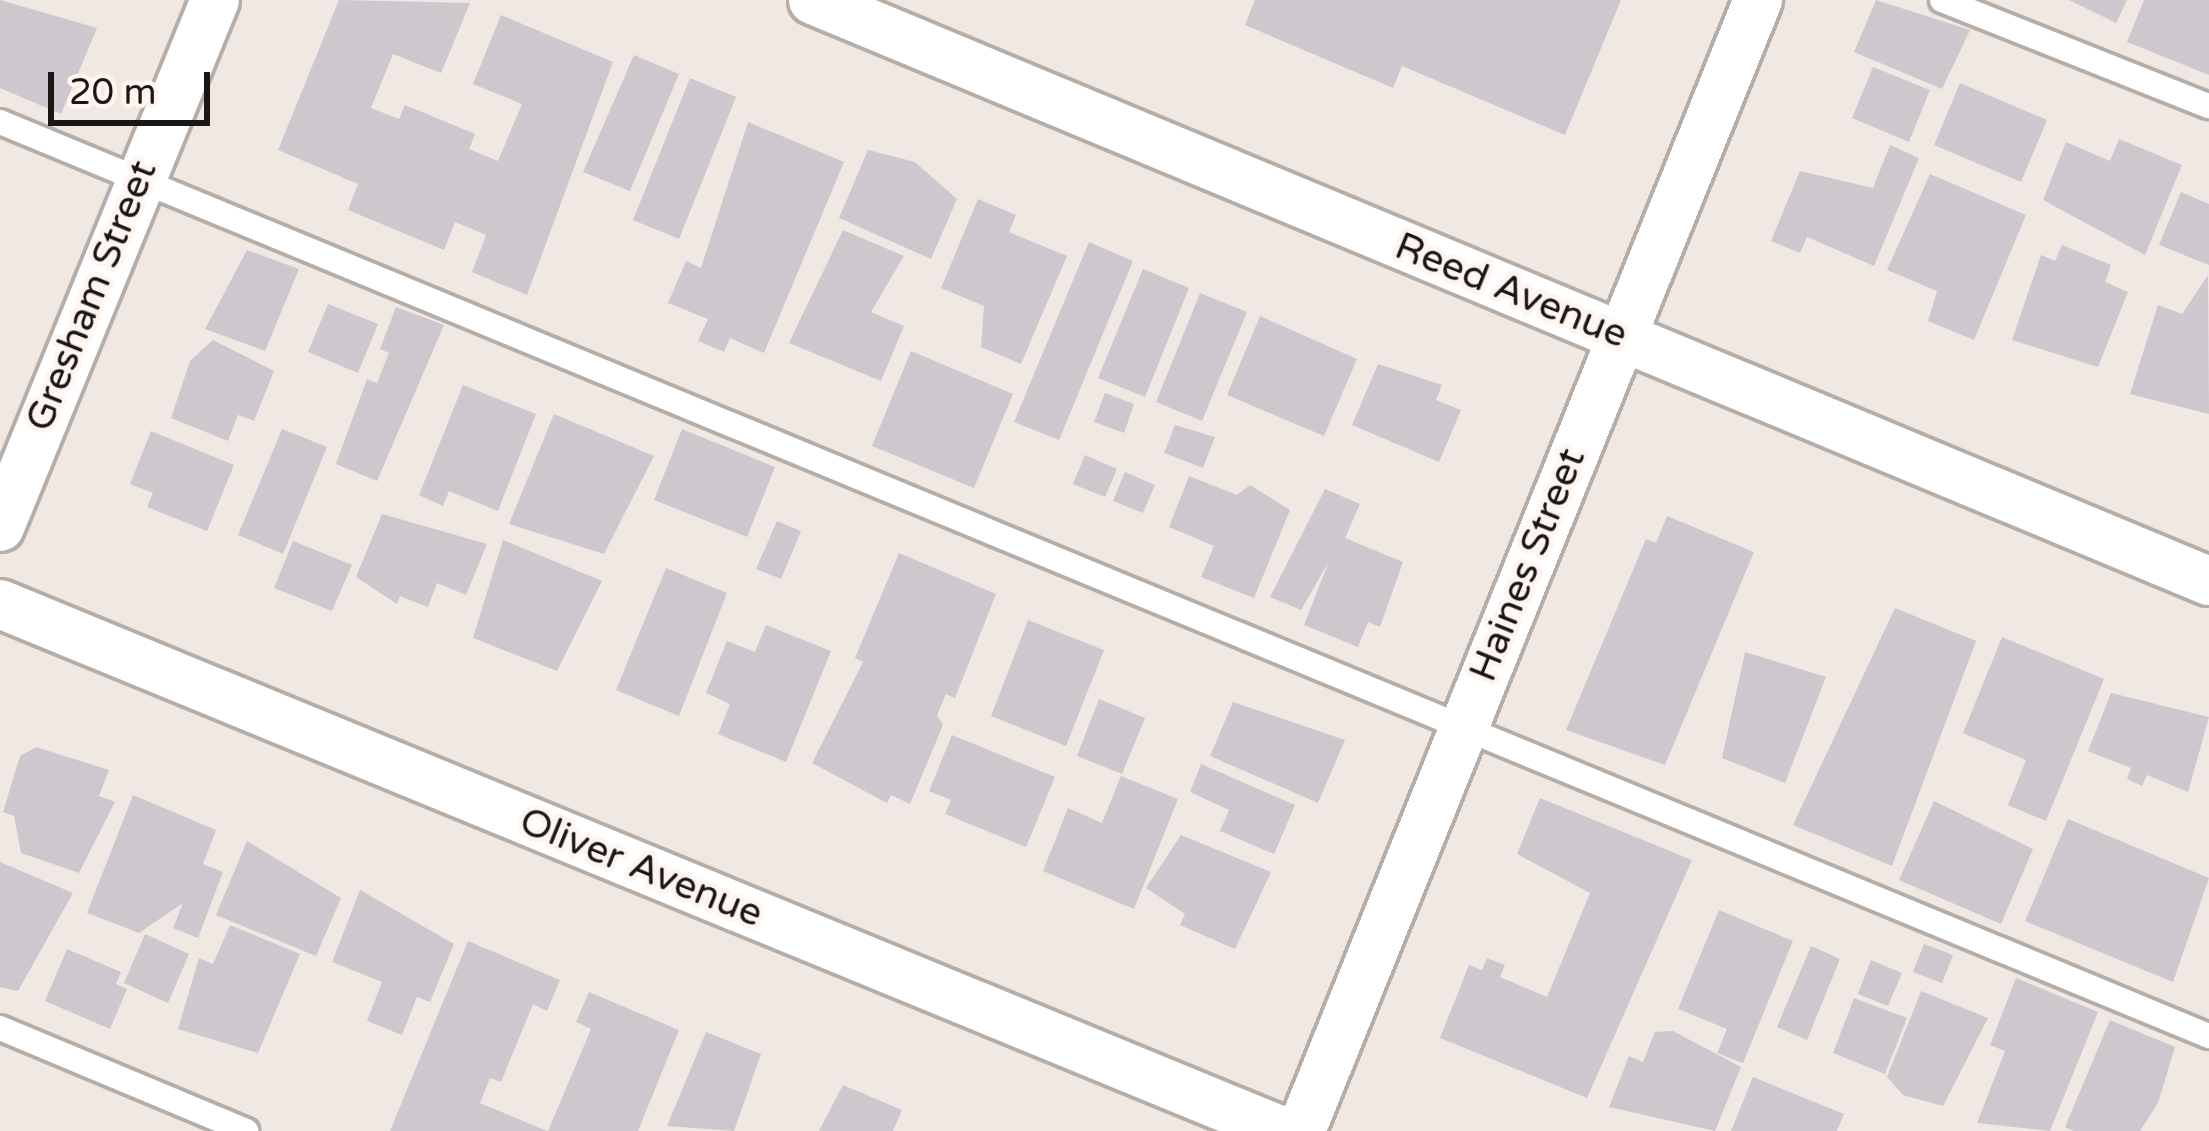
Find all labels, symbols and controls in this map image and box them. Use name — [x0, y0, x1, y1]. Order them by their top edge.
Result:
scale bar — [54, 48, 216, 122]
text: 20 m — [69, 71, 157, 114]
street label: Gresham Street — [16, 154, 168, 438]
street label: Reed Avenue — [1388, 223, 1634, 359]
street label: Haines Street — [1460, 442, 1596, 688]
street label: Oliver Avenue — [513, 798, 769, 938]

